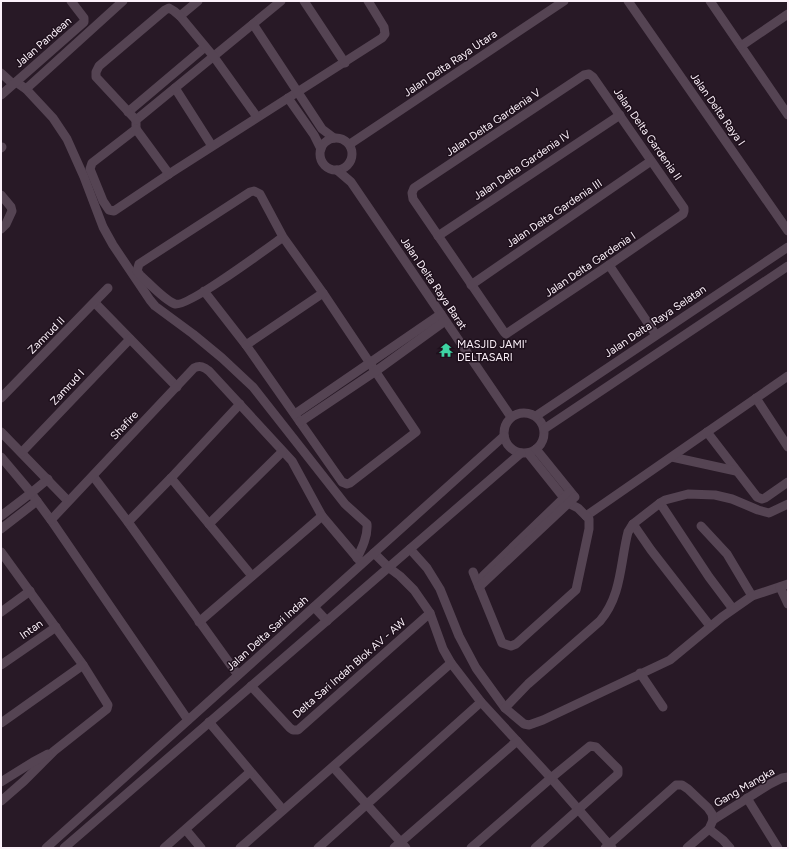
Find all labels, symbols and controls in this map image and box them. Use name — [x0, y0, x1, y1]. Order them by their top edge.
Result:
street label: Jalan Pandean — [13, 14, 74, 70]
street label: Jalan Delta Raya Utara — [401, 27, 499, 100]
street label: Jalan Delta Raya I — [688, 70, 748, 148]
street label: Jalan Delta Gardenia V — [443, 86, 543, 159]
street label: Jalan Delta Gardenia II — [611, 86, 684, 183]
street label: Jalan Delta Gardenia IV — [471, 128, 574, 203]
street label: Jalan Delta Gardenia III — [504, 177, 605, 250]
street label: Jalan Delta Gardenia I — [542, 229, 638, 300]
street label: Jalan Delta Raya Barat — [398, 235, 469, 332]
street label: Jalan Delta Raya Selatan — [602, 283, 709, 360]
street label: Zamrud II — [25, 314, 68, 357]
place label: MASJID JAMI' DELTASARI — [457, 338, 527, 364]
temple icon: MASJID JAMI' DELTASARI — [438, 342, 454, 358]
street label: Zamrud I — [48, 367, 87, 408]
street label: Shafire — [108, 408, 141, 443]
street label: Jalan Delta Sari Indah — [224, 593, 311, 673]
street label: Delta Sari Indah Blok AV - AW — [290, 615, 409, 721]
street label: Intan — [17, 617, 45, 642]
street label: Gang Mangka — [712, 765, 777, 810]

